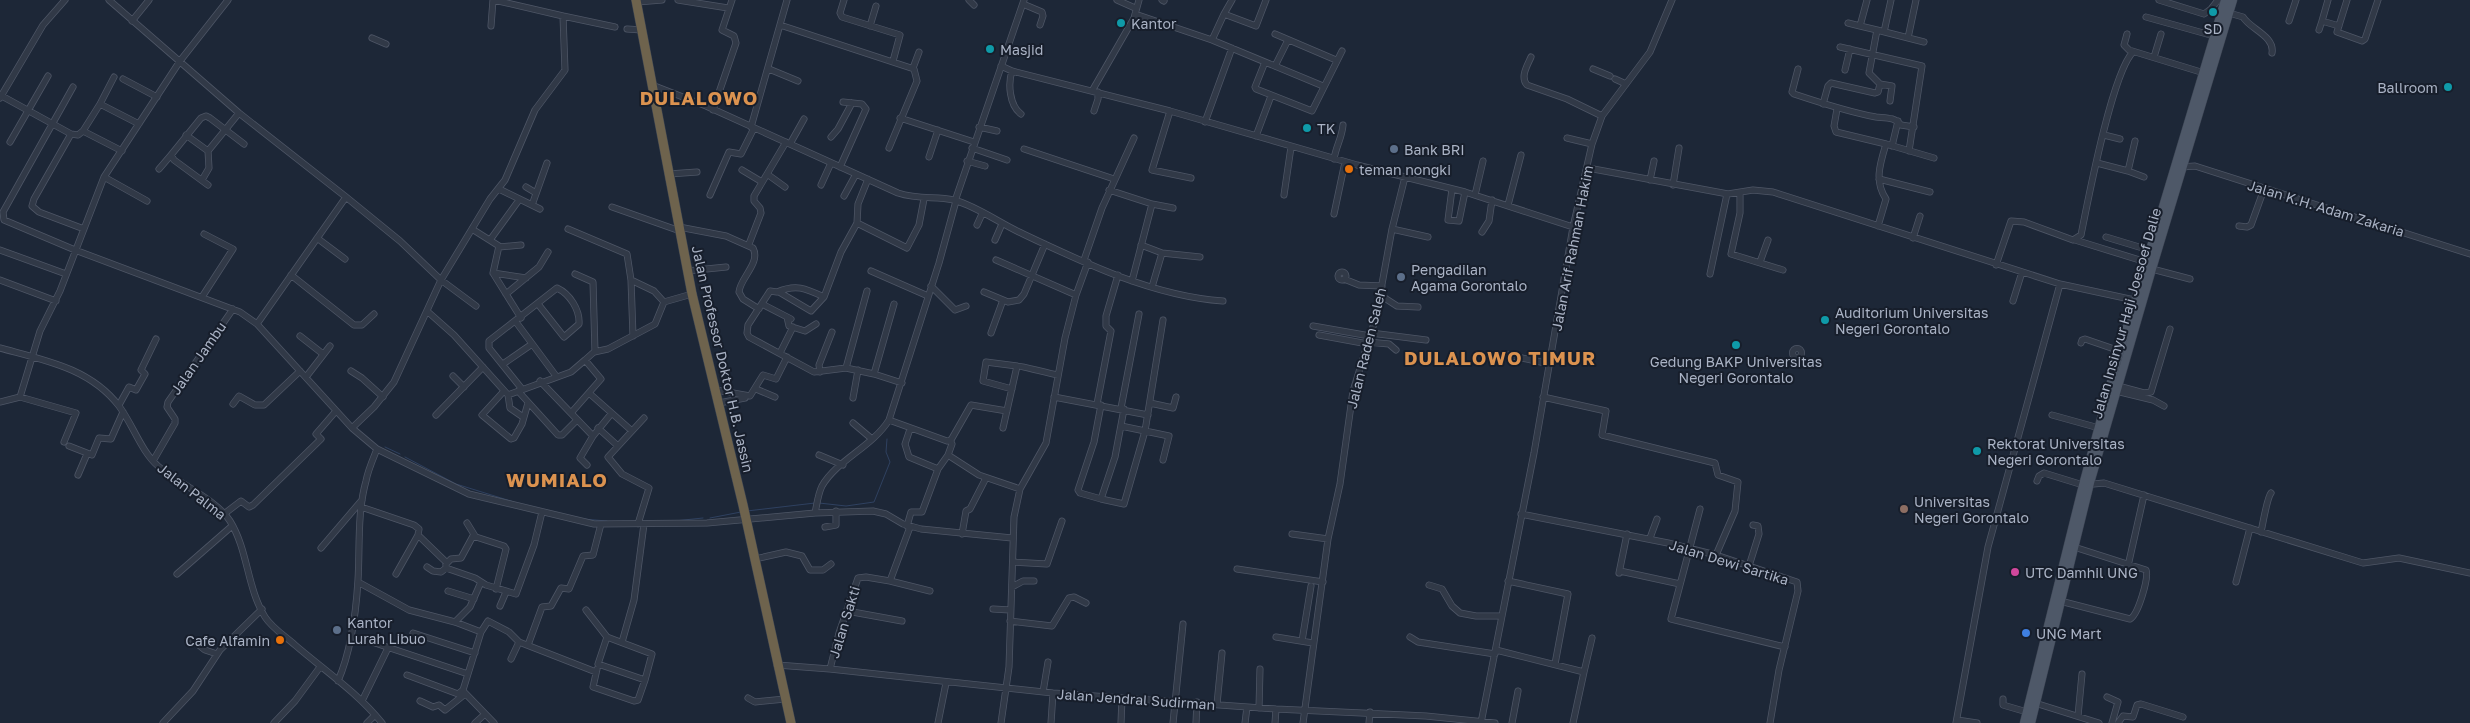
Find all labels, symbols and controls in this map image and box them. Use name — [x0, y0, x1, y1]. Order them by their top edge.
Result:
marker: SD — [2207, 6, 2219, 18]
place label: Kantor — [1131, 15, 1177, 32]
marker: Kantor — [1115, 17, 1127, 29]
place label: SD — [2204, 20, 2222, 37]
place label: Masjid — [1000, 41, 1043, 58]
marker: Masjid — [984, 43, 996, 55]
place label: Ballroom — [2377, 79, 2438, 96]
marker: Ballroom — [2442, 81, 2454, 93]
district label: DULALOWO — [640, 86, 758, 109]
place label: TK — [1317, 120, 1336, 137]
marker: TK — [1301, 122, 1313, 134]
place label: Bank BRI — [1404, 141, 1465, 158]
marker: Bank BRI — [1388, 143, 1400, 155]
place label: teman nongki — [1359, 161, 1451, 178]
marker: teman nongki — [1343, 163, 1355, 175]
street label: Jalan Arif Rahman Hakim — [1548, 164, 1596, 332]
street label: Jalan K.H. Adam Zakaria — [2246, 176, 2406, 240]
street label: Jalan Insinyur Haji Joesoef Dalie — [2088, 206, 2164, 420]
street label: Jalan Professor Doktor H.B. Jassin — [689, 244, 757, 474]
place label: Pengadilan Agama Gorontalo — [1411, 261, 1527, 294]
marker: Pengadilan Agama Gorontalo — [1395, 271, 1407, 283]
street label: Jalan Raden Saleh — [1343, 286, 1389, 410]
place label: Auditorium Universitas Negeri Gorontalo — [1835, 304, 1988, 337]
marker: Auditorium Universitas Negeri Gorontalo — [1819, 314, 1831, 326]
street label: Jalan Jambu — [167, 318, 229, 398]
marker: Gedung BAKP Universitas Negeri Gorontalo — [1730, 339, 1742, 351]
district label: DULALOWO TIMUR — [1404, 346, 1596, 369]
place label: Gedung BAKP Universitas Negeri Gorontalo — [1650, 353, 1822, 386]
place label: Rektorat Universitas Negeri Gorontalo — [1987, 435, 2125, 468]
marker: Rektorat Universitas Negeri Gorontalo — [1971, 445, 1983, 457]
street label: Jalan Palma — [154, 459, 230, 523]
district label: WUMIALO — [506, 468, 608, 491]
place label: Universitas Negeri Gorontalo — [1914, 493, 2029, 526]
marker: Universitas Negeri Gorontalo — [1898, 503, 1910, 515]
street label: Jalan Dewi Sartika — [1667, 536, 1791, 588]
place label: UTC Damhil UNG — [2025, 564, 2138, 581]
marker: UTC Damhil UNG — [2009, 566, 2021, 578]
street label: Jalan Sakti — [825, 584, 863, 660]
place label: Kantor Lurah Libuo — [347, 614, 426, 647]
marker: Kantor Lurah Libuo — [331, 624, 343, 636]
place label: UNG Mart — [2036, 625, 2102, 642]
marker: UNG Mart — [2020, 627, 2032, 639]
place label: Cafe Alfamin — [185, 632, 270, 649]
marker: Cafe Alfamin — [274, 634, 286, 646]
street label: Jalan Jendral Sudirman — [1056, 685, 1216, 713]

